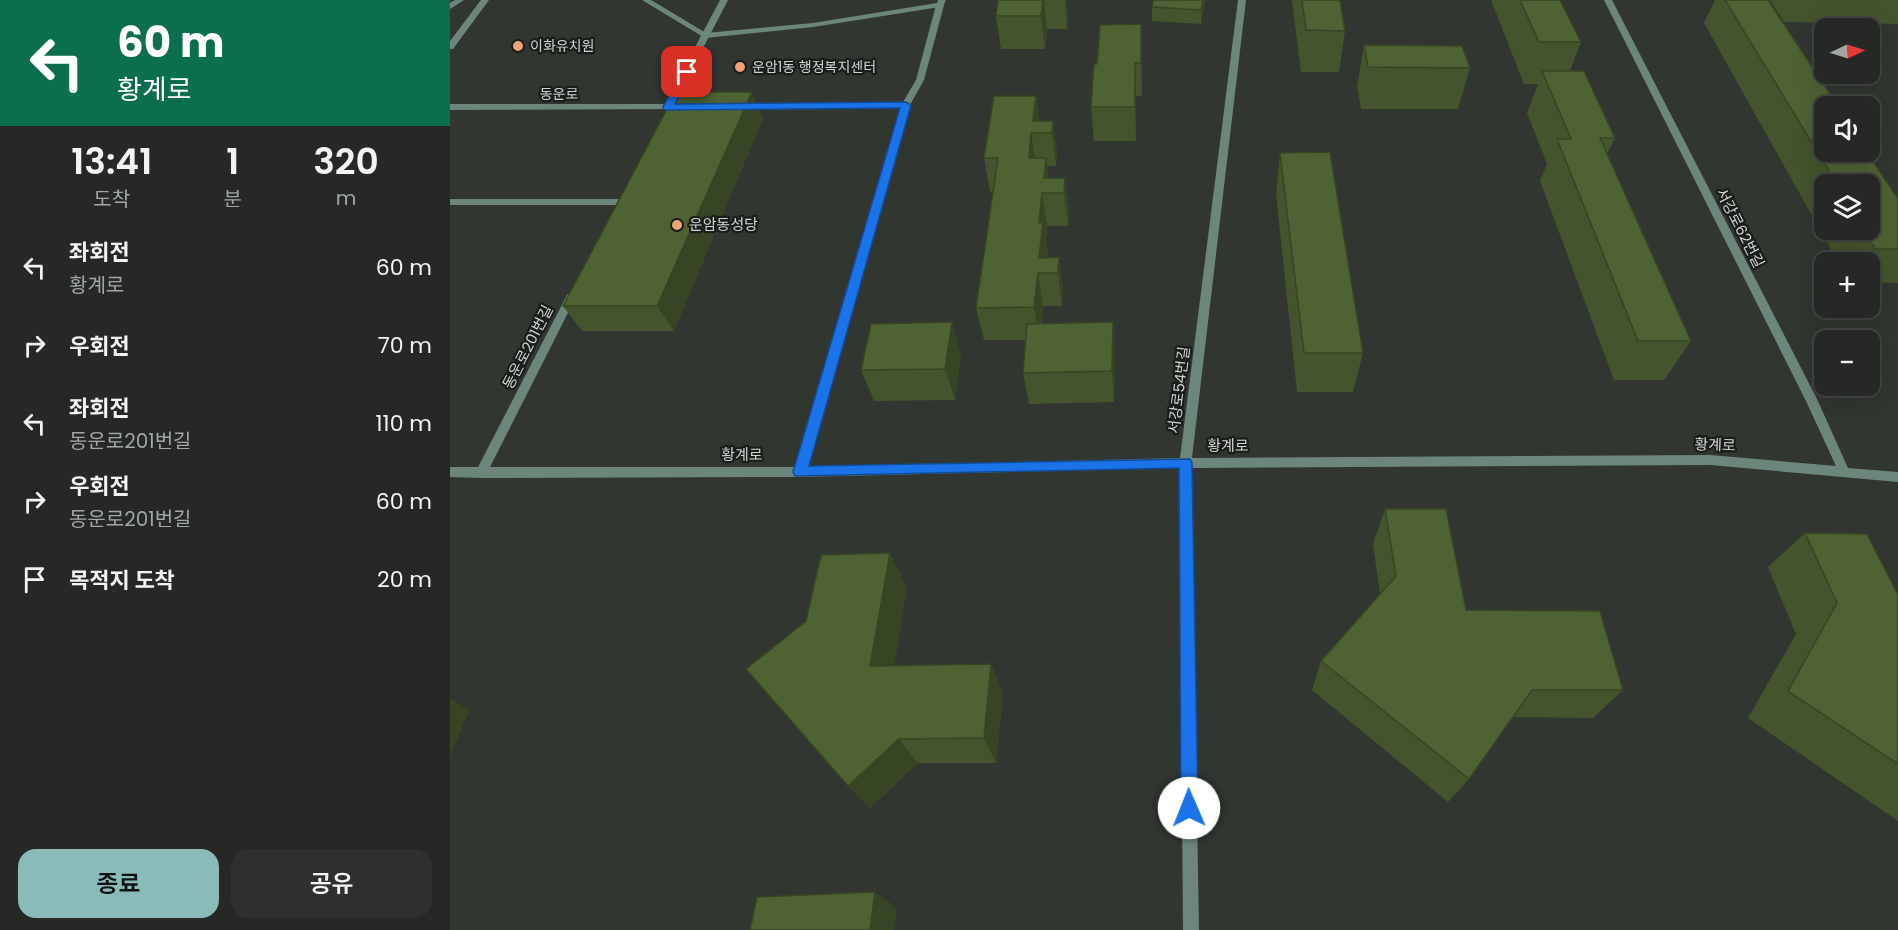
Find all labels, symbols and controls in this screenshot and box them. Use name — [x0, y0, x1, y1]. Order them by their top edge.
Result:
text: 60 m — [117, 13, 225, 72]
north arrow — [1814, 18, 1880, 84]
map controls — [1814, 18, 1880, 396]
icon: left — [18, 24, 96, 102]
place label: 이화유치원 — [530, 36, 594, 56]
marker: 이화유치원 — [511, 39, 525, 53]
pin — [661, 46, 712, 97]
icon: arrive — [670, 55, 703, 88]
place label: 운암1동 행정복지센터 — [752, 57, 876, 77]
marker: 운암1동 행정복지센터 — [733, 60, 747, 74]
text: 황계로 — [117, 71, 192, 108]
street label: 동운로 — [540, 84, 578, 104]
button: sound — [1814, 96, 1880, 162]
text: 13:41 — [71, 136, 152, 187]
text: 1 — [226, 136, 239, 187]
text: 320 — [313, 136, 379, 187]
button: layers — [1814, 174, 1880, 240]
text: m — [336, 184, 356, 212]
street label: 서강로62번길 — [1711, 184, 1770, 271]
text: 도착 — [93, 185, 130, 213]
text: 분 — [224, 185, 242, 213]
place label: 운암동성당 — [689, 214, 758, 235]
marker: 운암동성당 — [670, 218, 684, 232]
text: 좌회전 — [69, 237, 130, 268]
icon: left — [18, 251, 51, 284]
text: 60 m — [376, 252, 432, 283]
button: + — [1814, 252, 1880, 318]
text: 황계로 — [69, 271, 124, 299]
street label: 동운로201번길 — [497, 301, 558, 392]
icon: right — [18, 329, 51, 362]
text: 70 m — [378, 330, 432, 361]
button: − — [1814, 330, 1880, 396]
text: 우회전 — [69, 331, 130, 362]
street label: 서강로54번길 — [1163, 345, 1194, 435]
text: 좌회전 — [69, 393, 130, 424]
icon: left — [18, 407, 51, 440]
text: 110 m — [376, 408, 432, 439]
text: 동운로201번길 — [69, 427, 191, 455]
street label: 황계로 — [1694, 433, 1736, 456]
street label: 황계로 — [1207, 435, 1249, 456]
street label: 황계로 — [721, 444, 763, 465]
text: 우회전 — [69, 471, 130, 502]
icon: right — [18, 485, 51, 518]
text: 60 m — [376, 486, 432, 517]
text: 동운로201번길 — [69, 505, 191, 533]
icon: arrive — [18, 563, 51, 596]
text: 20 m — [377, 564, 432, 595]
text: 목적지 도착 — [69, 565, 175, 596]
position arrow — [1157, 776, 1221, 840]
button: 종료 — [18, 849, 219, 918]
button: 공유 — [231, 849, 432, 918]

